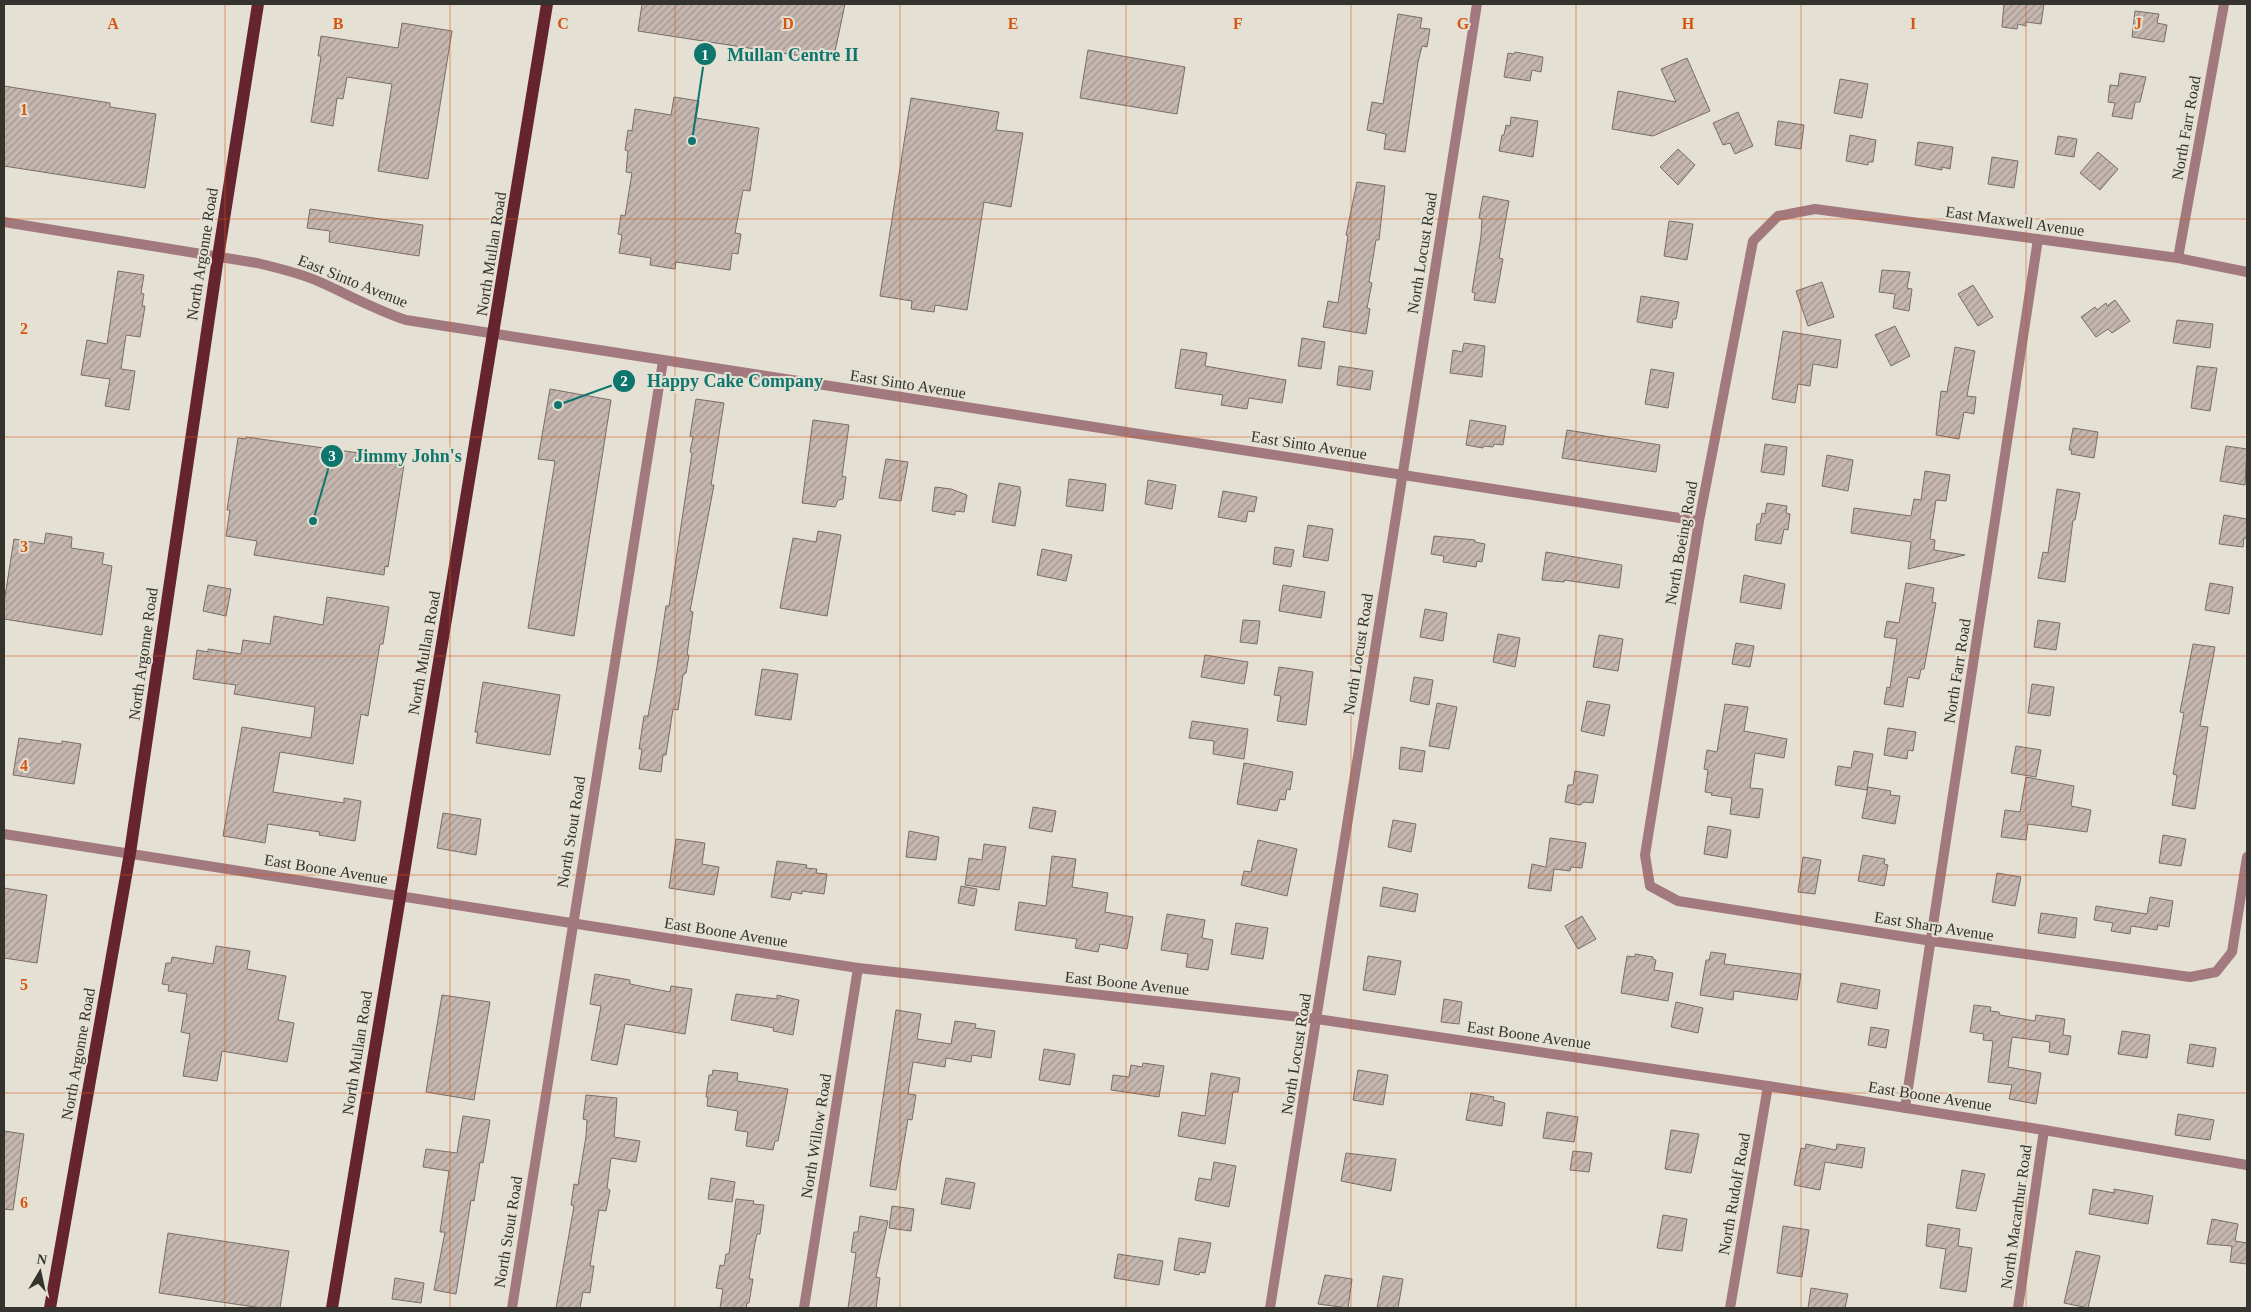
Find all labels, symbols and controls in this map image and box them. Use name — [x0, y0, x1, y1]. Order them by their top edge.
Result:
text: A — [107, 15, 119, 32]
text: B — [333, 15, 344, 32]
text: C — [557, 15, 569, 32]
text: D — [782, 15, 794, 32]
text: E — [1008, 15, 1018, 32]
text: F — [1233, 15, 1243, 32]
text: G — [1457, 15, 1470, 32]
text: H — [1682, 15, 1695, 32]
text: I — [1910, 15, 1916, 32]
text: J — [2134, 15, 2142, 32]
callout: Mullan Centre II — [692, 38, 869, 71]
text: Mullan Centre II — [727, 45, 859, 65]
text: 1 — [701, 47, 709, 63]
street label: North Farr Road — [2168, 74, 2204, 182]
text: 1 — [20, 101, 28, 118]
street label: North Argonne Road — [183, 187, 222, 322]
street label: North Mullan Road — [473, 191, 509, 317]
street label: North Locust Road — [1404, 191, 1440, 315]
street label: East Maxwell Avenue — [1944, 203, 2086, 239]
street label: East Sinto Avenue — [296, 251, 410, 311]
text: 2 — [20, 320, 28, 337]
callout: Happy Cake Company — [612, 364, 833, 397]
street label: East Sinto Avenue — [849, 366, 967, 402]
text: Happy Cake Company — [647, 371, 823, 391]
text: 2 — [620, 373, 628, 389]
street label: East Sinto Avenue — [1250, 427, 1368, 463]
callout: Jimmy John's — [319, 439, 472, 472]
text: Jimmy John's — [354, 446, 462, 466]
text: 3 — [328, 448, 336, 464]
street label: North Boeing Road — [1662, 480, 1701, 606]
text: 3 — [20, 538, 28, 555]
street label: North Argonne Road — [125, 587, 162, 722]
street label: North Mullan Road — [405, 590, 443, 716]
street label: North Locust Road — [1340, 592, 1376, 716]
street label: North Farr Road — [1940, 617, 1974, 725]
text: 4 — [20, 757, 28, 774]
street label: North Stout Road — [554, 775, 588, 889]
street label: East Boone Avenue — [263, 851, 389, 887]
street label: East Sharp Avenue — [1873, 908, 1995, 945]
street label: East Boone Avenue — [663, 914, 789, 950]
street label: East Boone Avenue — [1064, 968, 1190, 998]
text: 5 — [20, 976, 28, 993]
street label: North Argonne Road — [58, 987, 99, 1122]
street label: North Mullan Road — [339, 990, 375, 1116]
street label: North Locust Road — [1278, 992, 1314, 1116]
street label: East Boone Avenue — [1466, 1018, 1592, 1052]
street label: North Willow Road — [798, 1072, 834, 1200]
street label: East Boone Avenue — [1867, 1078, 1993, 1114]
street label: North Rudolf Road — [1715, 1132, 1753, 1256]
street label: North Macarthur Road — [1997, 1144, 2035, 1290]
street label: North Stout Road — [491, 1175, 525, 1289]
text: 6 — [20, 1194, 28, 1211]
north arrow — [15, 1247, 65, 1297]
text: N — [36, 1251, 48, 1268]

